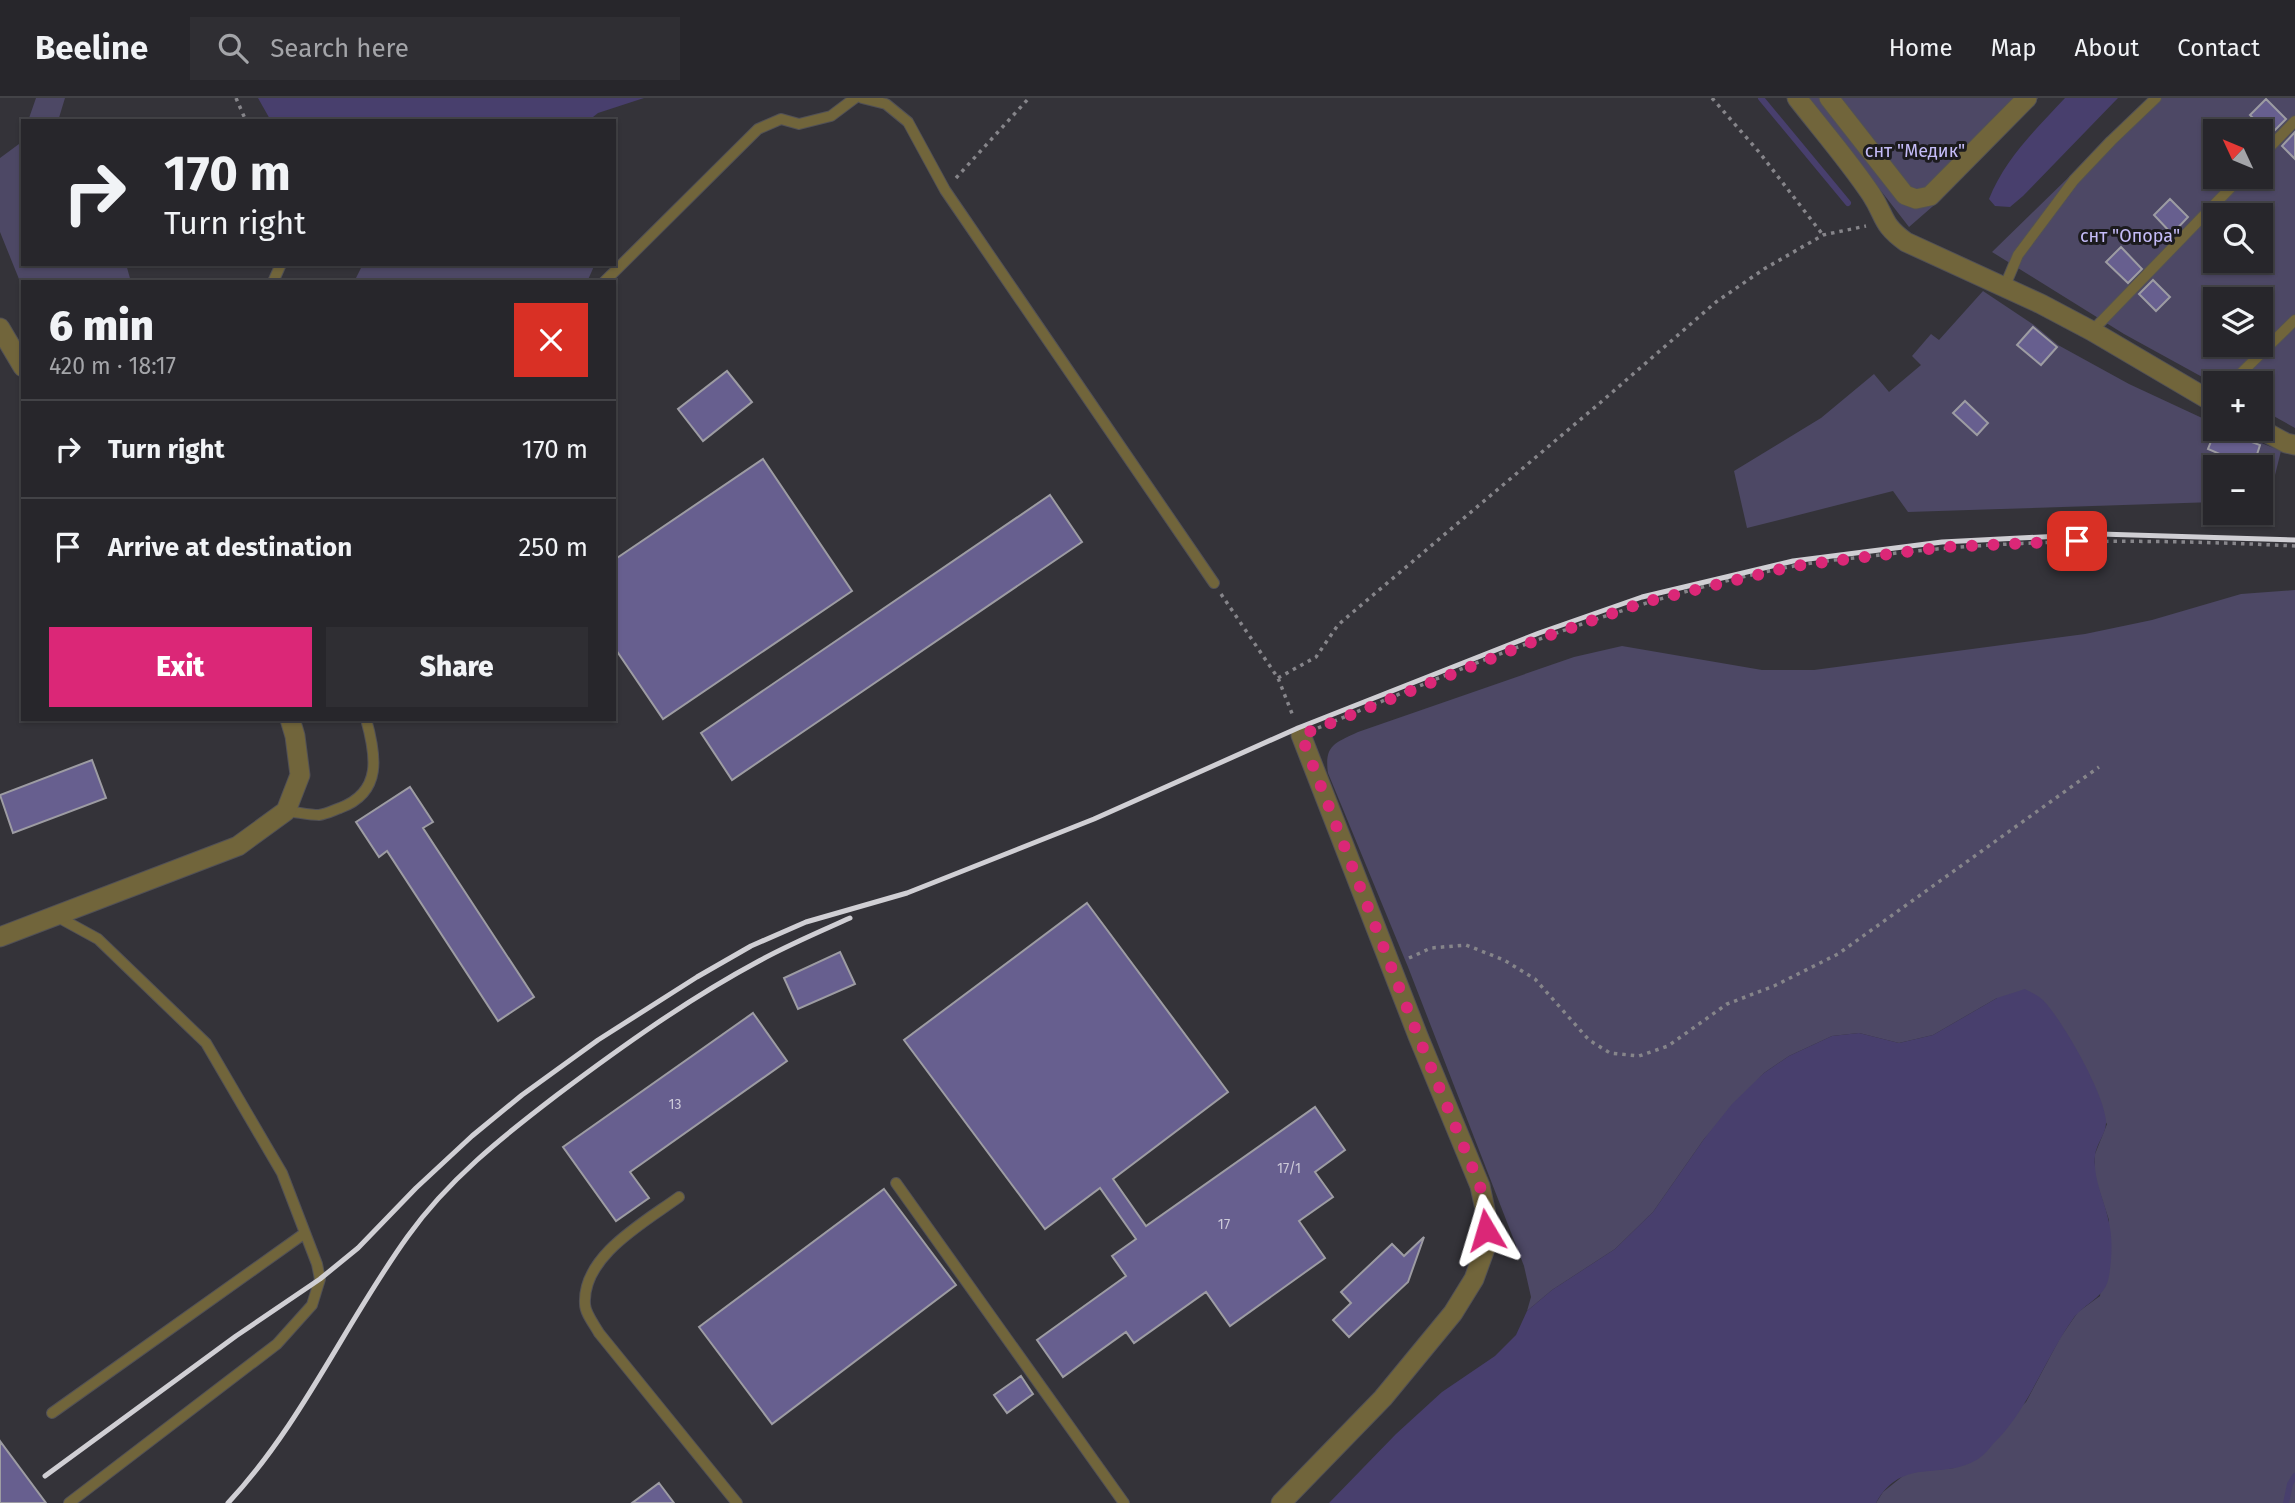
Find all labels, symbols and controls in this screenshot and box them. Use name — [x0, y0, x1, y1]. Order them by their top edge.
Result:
search box — [190, 17, 680, 80]
text: Beeline — [35, 28, 148, 68]
icon: search — [214, 29, 252, 67]
text: Search here — [270, 33, 409, 64]
text: Home — [1889, 34, 1953, 62]
text: Map — [1991, 34, 2037, 62]
text: About — [2075, 34, 2139, 62]
text: Contact — [2177, 34, 2260, 62]
north arrow — [2203, 119, 2273, 189]
map controls — [2203, 119, 2273, 525]
park label: снт "Медик" — [1865, 140, 1965, 162]
text: 170 m — [164, 144, 291, 203]
icon: right — [49, 147, 140, 238]
button: search — [2203, 203, 2273, 273]
text: Turn right — [164, 204, 306, 242]
park label: снт "Опора" — [2080, 225, 2180, 247]
button: layers — [2203, 287, 2273, 357]
text: 6 min — [49, 301, 154, 351]
button: close — [514, 303, 588, 377]
text: 420 m · 18:17 — [49, 352, 176, 380]
button: + — [2203, 371, 2273, 441]
icon: right — [49, 430, 87, 468]
text: Turn right — [108, 434, 225, 465]
text: 170 m — [522, 434, 588, 465]
button: − — [2203, 455, 2273, 525]
pin — [2047, 511, 2107, 571]
icon: arrive — [2058, 522, 2096, 560]
icon: arrive — [49, 528, 87, 566]
text: Arrive at destination — [108, 532, 352, 563]
text: 250 m — [518, 532, 588, 563]
button: Exit — [49, 627, 312, 707]
button: Share — [326, 627, 588, 707]
house number: 13 — [668, 1096, 682, 1113]
house number: 17/1 — [1277, 1160, 1301, 1177]
position arrow — [1449, 1193, 1523, 1267]
house number: 17 — [1218, 1216, 1230, 1233]

